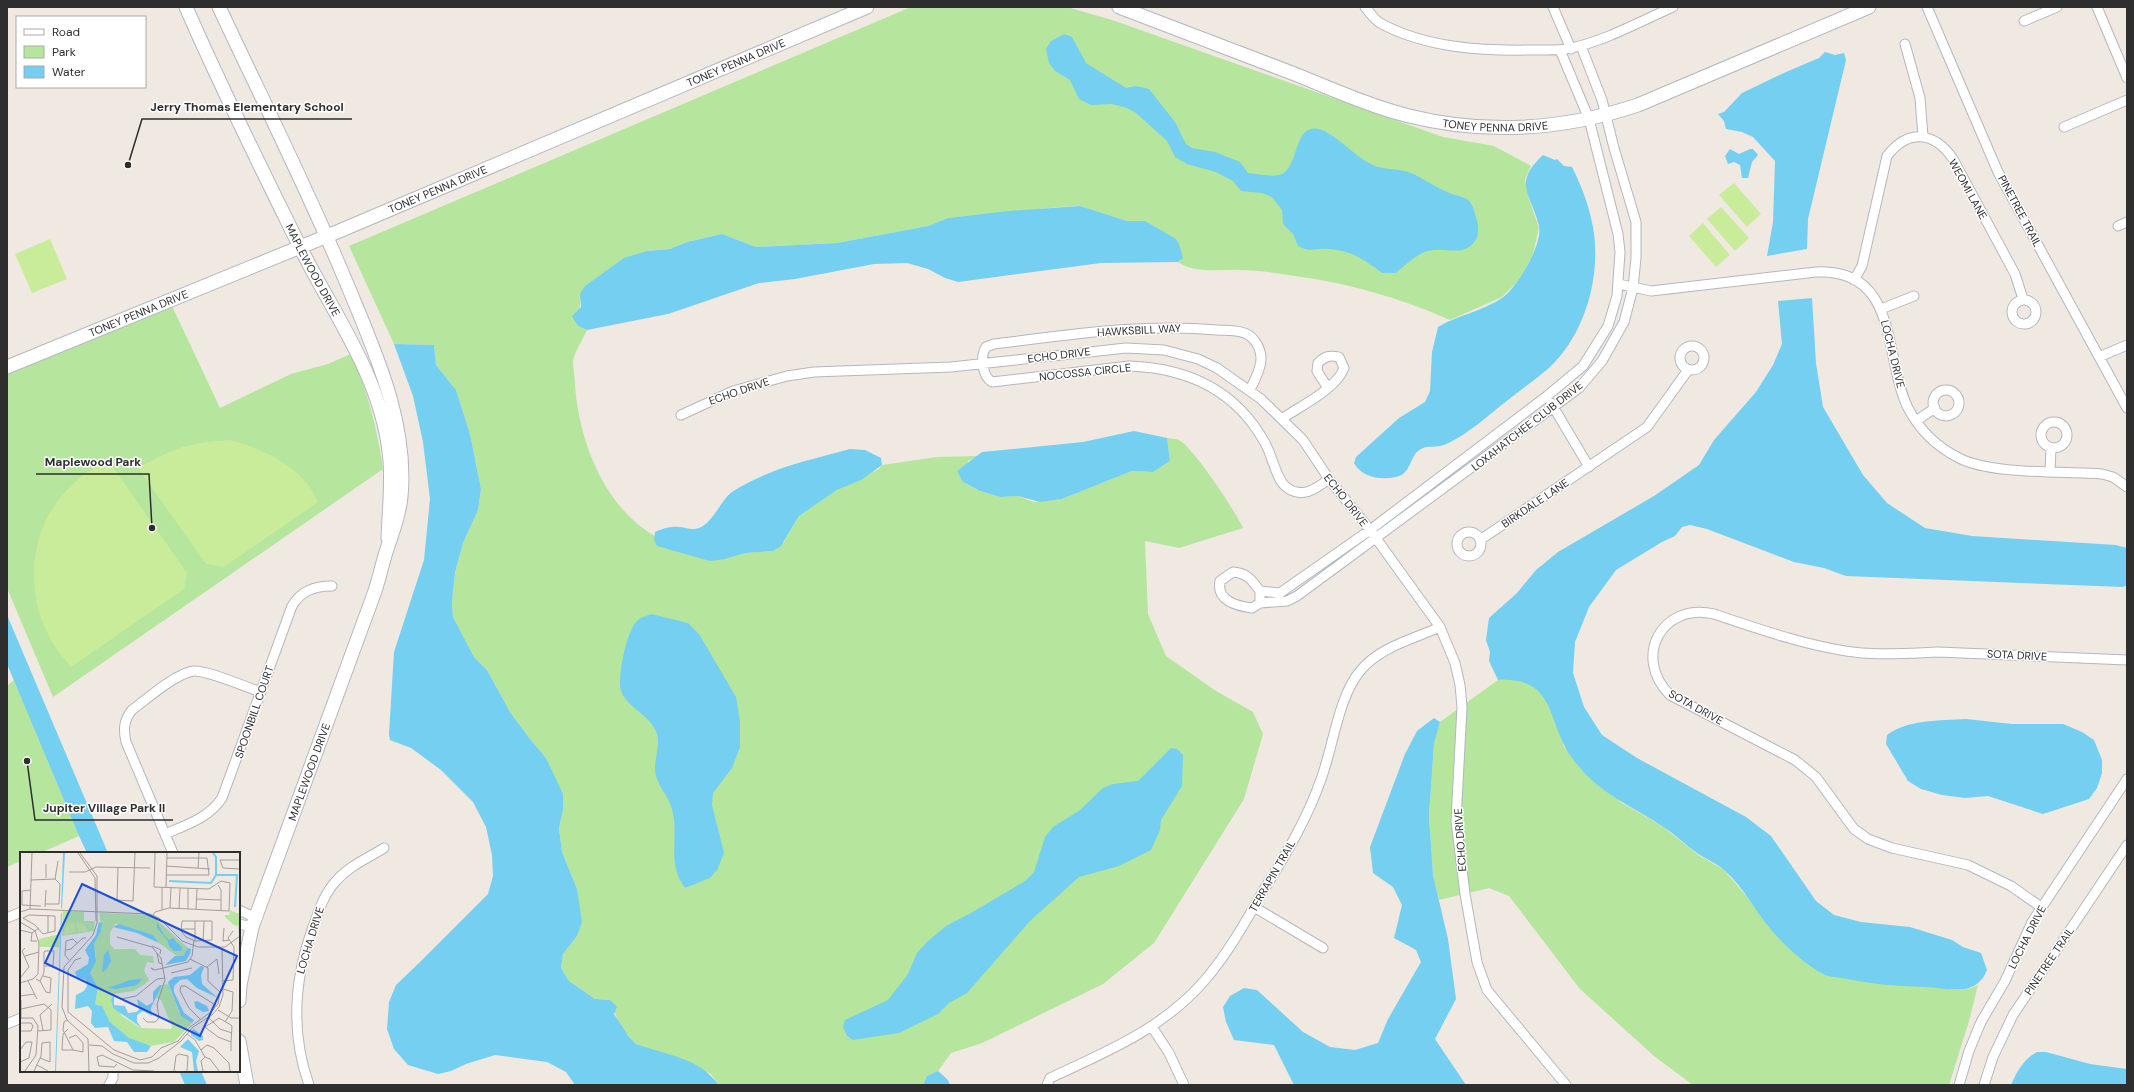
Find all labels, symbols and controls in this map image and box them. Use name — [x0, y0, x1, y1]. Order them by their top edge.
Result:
legend — [16, 16, 146, 88]
text: Road — [52, 24, 80, 40]
street label: TONEY PENNA DRIVE — [685, 36, 787, 90]
text: Park — [52, 44, 76, 60]
text: Water — [52, 64, 86, 80]
callout: Jerry Thomas Elementary School — [142, 95, 352, 119]
text: Jerry Thomas Elementary School — [150, 99, 344, 115]
street label: TONEY PENNA DRIVE — [1441, 116, 1549, 135]
street label: WEOMI LANE — [1946, 156, 1990, 222]
street label: TONEY PENNA DRIVE — [386, 162, 489, 216]
street label: PINETREE TRAIL — [1995, 173, 2045, 249]
street label: MAPLEWOOD DRIVE — [283, 221, 343, 319]
street label: TONEY PENNA DRIVE — [87, 287, 190, 340]
street label: LOCHA DRIVE — [1878, 319, 1908, 389]
street label: HAWKSBILL WAY — [1097, 321, 1182, 339]
street label: ECHO DRIVE — [1027, 344, 1091, 366]
street label: NOCOSSA CIRCLE — [1038, 360, 1132, 384]
street label: ECHO DRIVE — [707, 374, 771, 408]
street label: LOXAHATCHEE CLUB DRIVE — [1468, 378, 1586, 474]
callout: Maplewood Park — [36, 450, 149, 474]
text: Maplewood Park — [45, 454, 141, 470]
street label: ECHO DRIVE — [1321, 471, 1371, 529]
street label: BIRKDALE LANE — [1499, 475, 1571, 531]
street label: SOTA DRIVE — [1987, 646, 2047, 664]
street label: SPOONBILL COURT — [232, 664, 276, 760]
street label: SOTA DRIVE — [1666, 686, 1726, 728]
street label: MAPLEWOOD DRIVE — [285, 721, 333, 823]
callout: Jupiter Village Park II — [35, 796, 173, 820]
text: Jupiter Village Park II — [43, 800, 165, 816]
street label: ECHO DRIVE — [1451, 808, 1469, 872]
street label: TERRAPIN TRAIL — [1246, 837, 1298, 914]
inset map — [20, 852, 240, 1072]
street label: LOCHA DRIVE — [2005, 903, 2049, 971]
street label: LOCHA DRIVE — [293, 905, 327, 975]
street label: PINETREE TRAIL — [2021, 924, 2077, 998]

